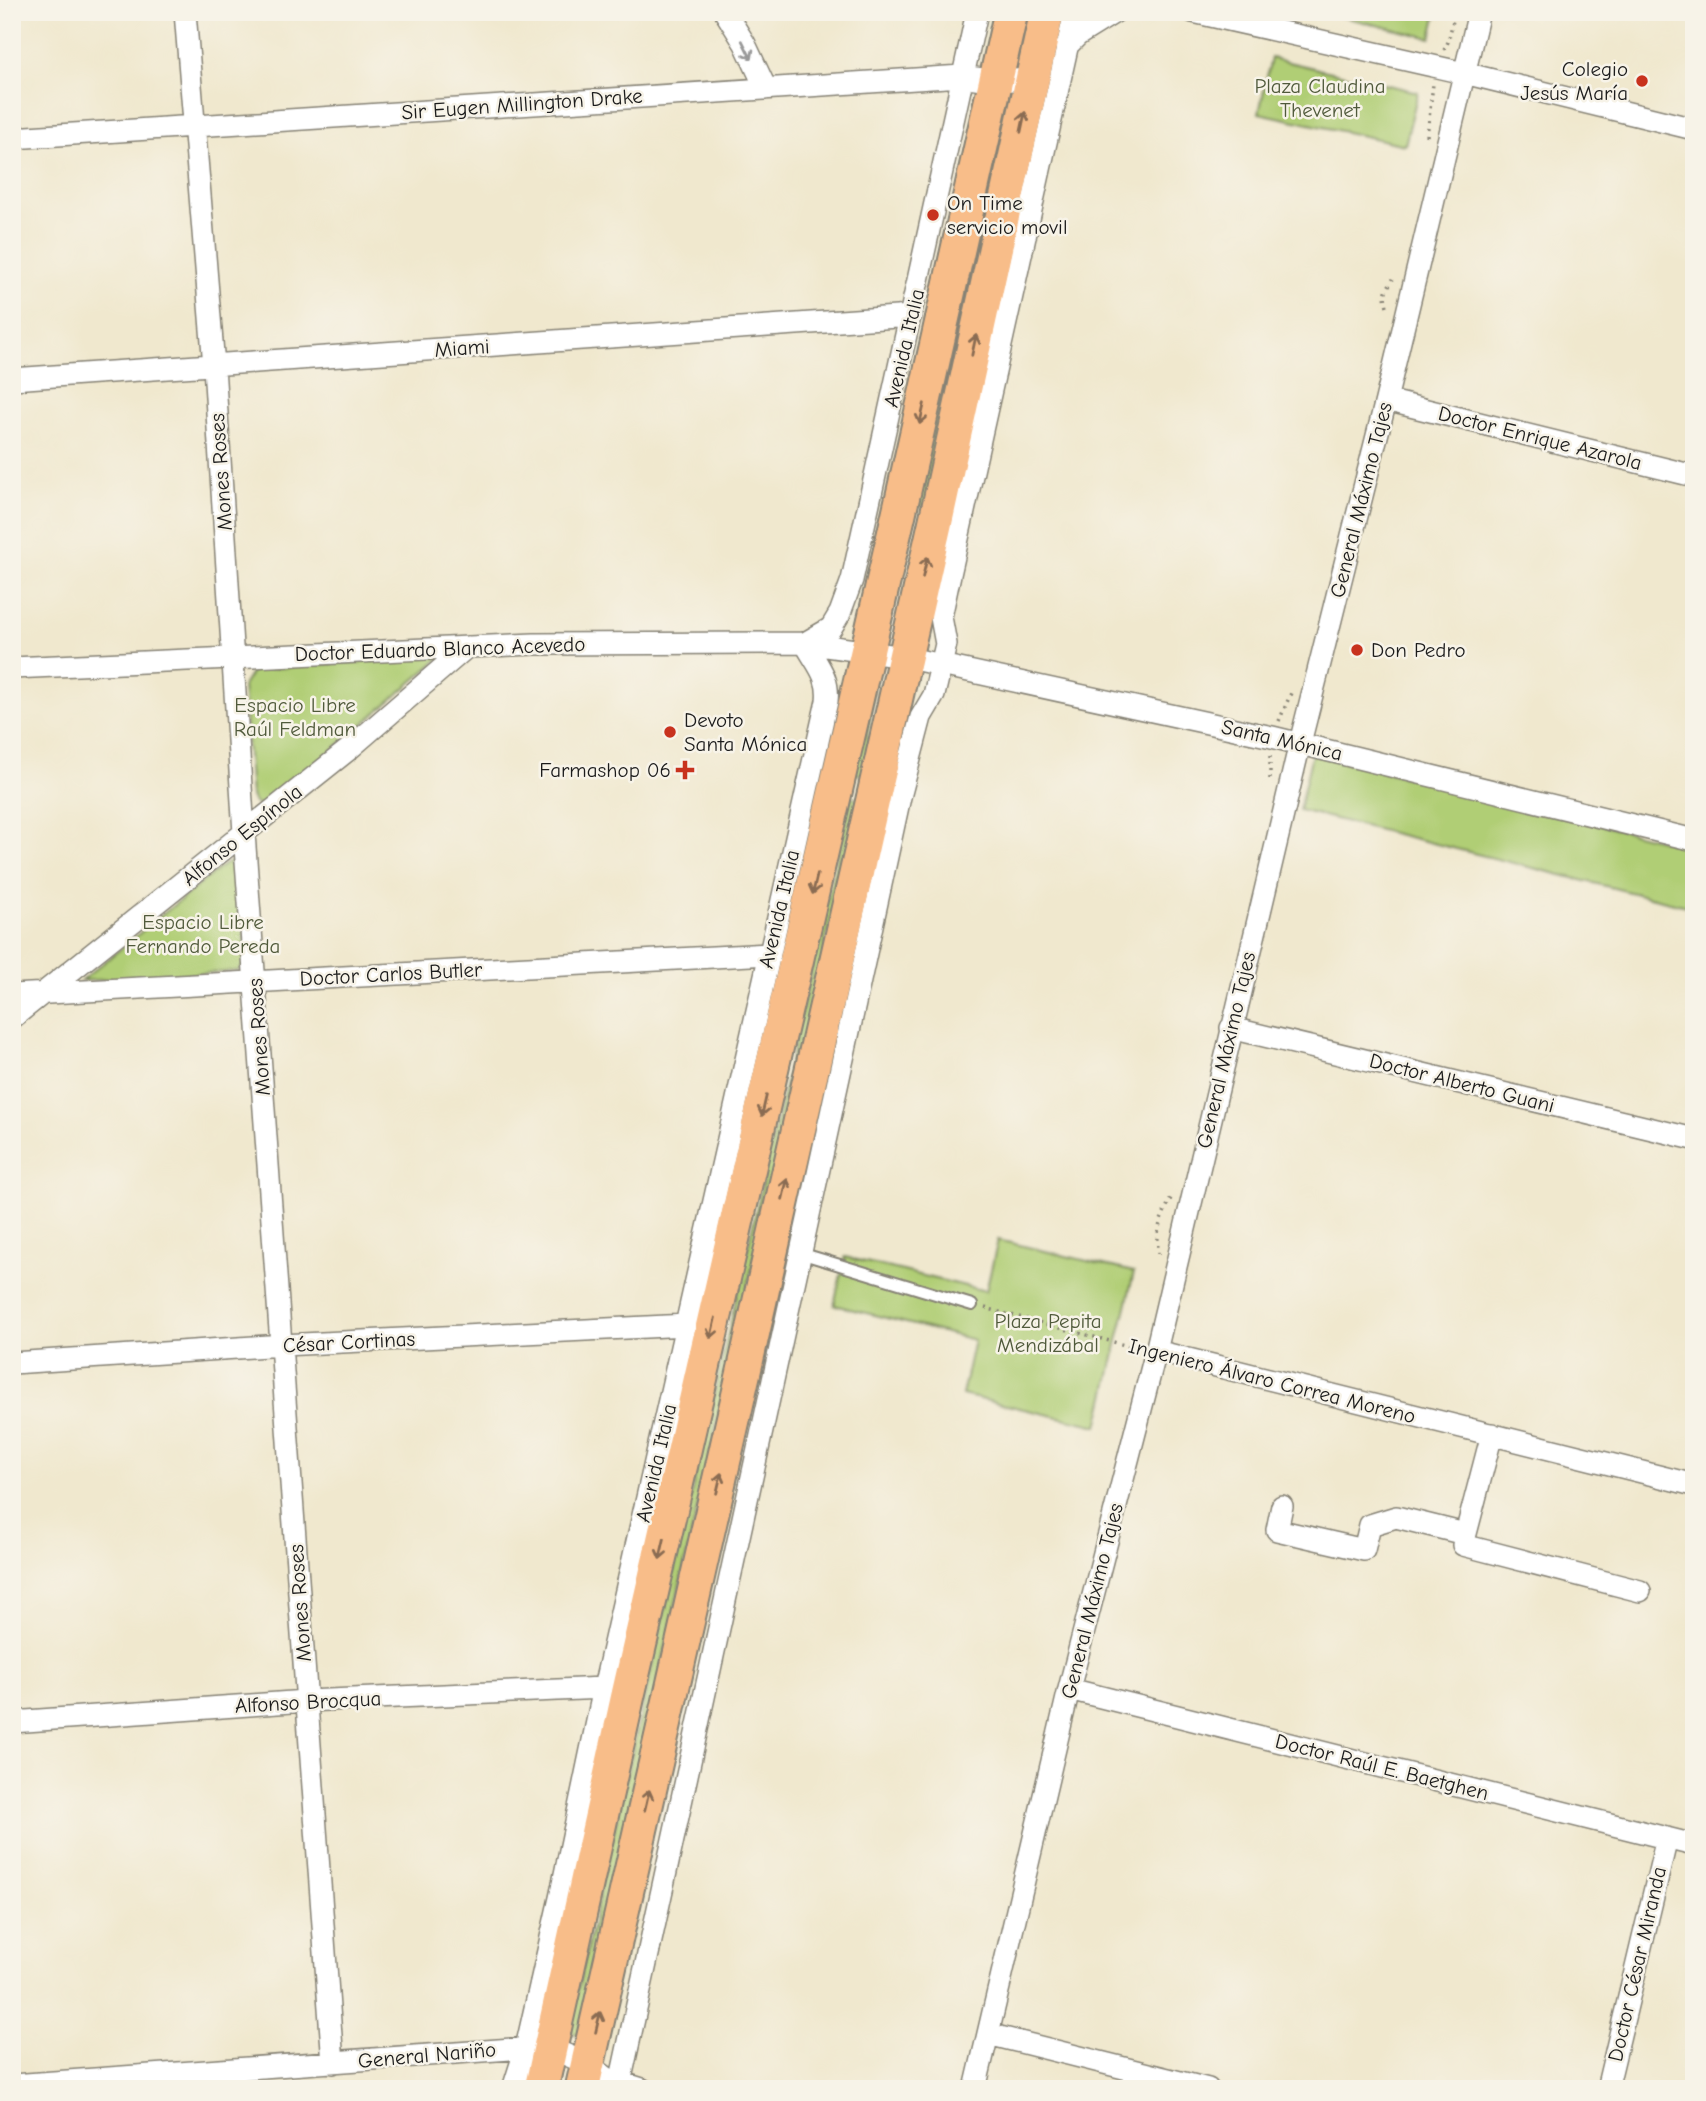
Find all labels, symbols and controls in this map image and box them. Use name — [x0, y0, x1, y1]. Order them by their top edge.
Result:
one-way arrow — [741, 39, 755, 60]
place label: Colegio Jesús María — [1520, 57, 1628, 105]
marker: Colegio Jesús María — [1634, 73, 1650, 89]
park label: Plaza Claudina Thevenet — [1254, 74, 1386, 122]
street label: Sir Eugen Millington Drake — [401, 84, 643, 124]
one-way arrow — [1016, 111, 1030, 134]
place label: On Time servicio movil — [947, 191, 1067, 239]
marker: On Time servicio movil — [925, 207, 941, 223]
street label: Avenida Italia — [879, 286, 929, 410]
street label: Miami — [434, 334, 490, 362]
one-way arrow — [968, 334, 982, 357]
street label: General Máximo Tajes — [1325, 400, 1397, 600]
street label: Doctor Enrique Azarola — [1436, 401, 1644, 475]
one-way arrow — [914, 402, 928, 425]
street label: Mones Roses — [205, 412, 237, 532]
one-way arrow — [919, 556, 932, 579]
street label: Doctor Eduardo Blanco Acevedo — [294, 632, 586, 666]
place label: Don Pedro — [1371, 638, 1466, 662]
marker: Don Pedro — [1349, 642, 1365, 658]
park label: Espacio Libre Raúl Feldman — [234, 693, 356, 741]
place label: Devoto Santa Mónica — [684, 708, 807, 756]
street label: Santa Mónica — [1219, 714, 1345, 766]
marker: Devoto Santa Mónica — [662, 724, 678, 740]
place label: Farmashop 06 — [539, 758, 671, 782]
marker: Farmashop 06 — [677, 762, 693, 778]
street label: Alfonso Espínola — [177, 779, 307, 891]
street label: Avenida Italia — [754, 847, 804, 971]
one-way arrow — [807, 872, 821, 895]
park label: Espacio Libre Fernando Pereda — [126, 910, 280, 958]
street label: General Máximo Tajes — [1192, 949, 1260, 1151]
street label: Doctor Carlos Butler — [299, 957, 484, 991]
street label: Mones Roses — [243, 977, 275, 1097]
street label: Doctor Alberto Guani — [1367, 1048, 1557, 1118]
one-way arrow — [756, 1094, 770, 1117]
one-way arrow — [779, 1178, 792, 1201]
park label: Plaza Pepita Mendizábal — [994, 1309, 1102, 1357]
one-way arrow — [705, 1316, 718, 1338]
street label: César Cortinas — [282, 1327, 416, 1357]
street label: Ingeniero Álvaro Correa Moreno — [1126, 1334, 1418, 1428]
street label: Avenida Italia — [631, 1401, 681, 1525]
one-way arrow — [713, 1472, 726, 1495]
street label: General Máximo Tajes — [1056, 1501, 1128, 1701]
one-way arrow — [654, 1537, 668, 1560]
street label: Mones Roses — [284, 1543, 316, 1663]
street label: Alfonso Brocqua — [234, 1686, 382, 1718]
street label: Doctor Raúl E. Baetghen — [1273, 1729, 1491, 1805]
one-way arrow — [641, 1789, 655, 1812]
street label: Doctor César Miranda — [1603, 1864, 1671, 2064]
one-way arrow — [591, 2011, 605, 2034]
street label: General Nariño — [357, 2037, 497, 2073]

